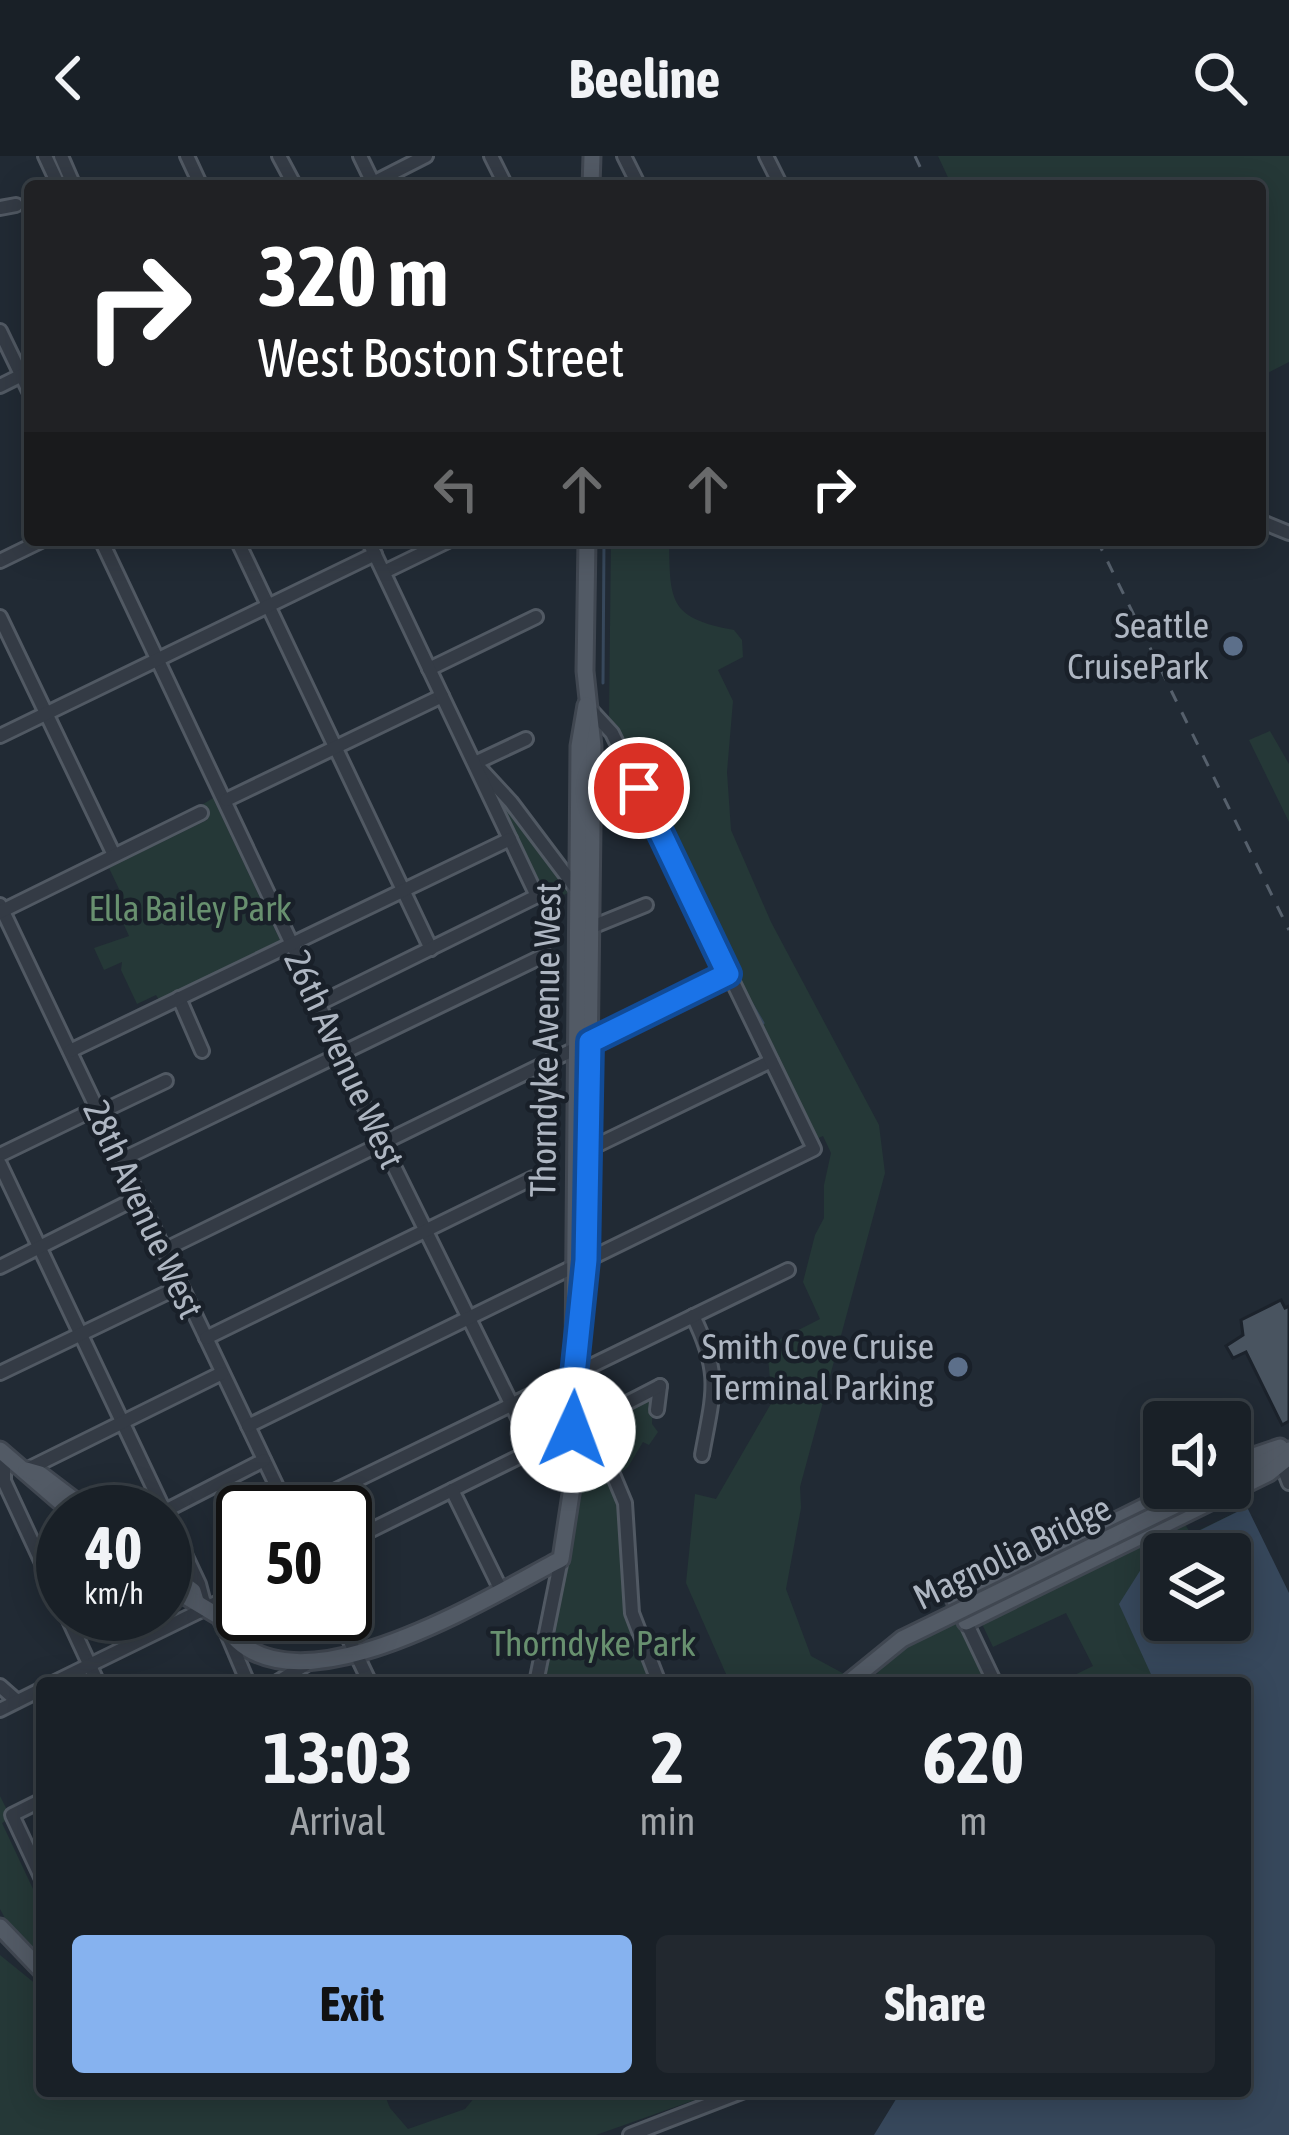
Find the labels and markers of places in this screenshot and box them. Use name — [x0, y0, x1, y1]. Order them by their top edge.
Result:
place label: Seattle CruisePark — [1067, 604, 1209, 687]
marker: Seattle CruisePark — [1220, 633, 1246, 659]
pin — [588, 737, 690, 839]
place label: Smith Cove Cruise Terminal Parking — [702, 1325, 935, 1408]
marker: Smith Cove Cruise Terminal Parking — [945, 1354, 971, 1380]

